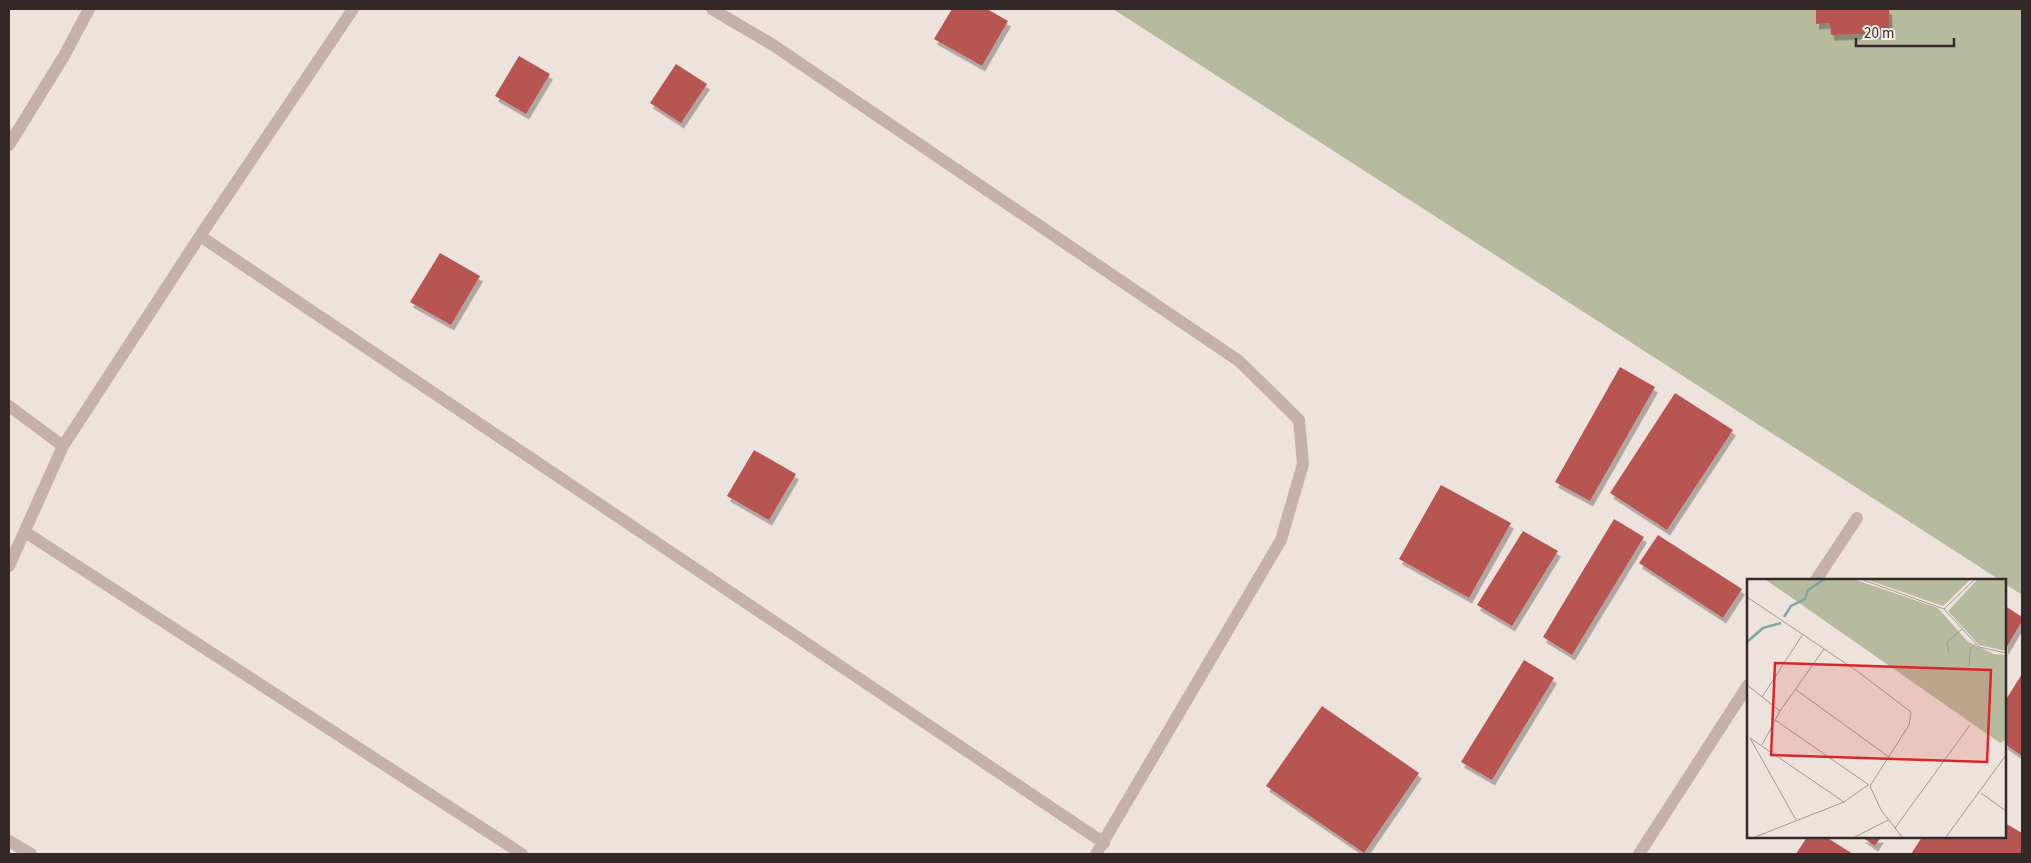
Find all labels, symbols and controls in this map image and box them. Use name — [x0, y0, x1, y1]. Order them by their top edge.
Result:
scale bar — [1856, 15, 1954, 47]
text: 20 m — [1864, 23, 1894, 44]
inset map — [1747, 579, 2006, 838]

